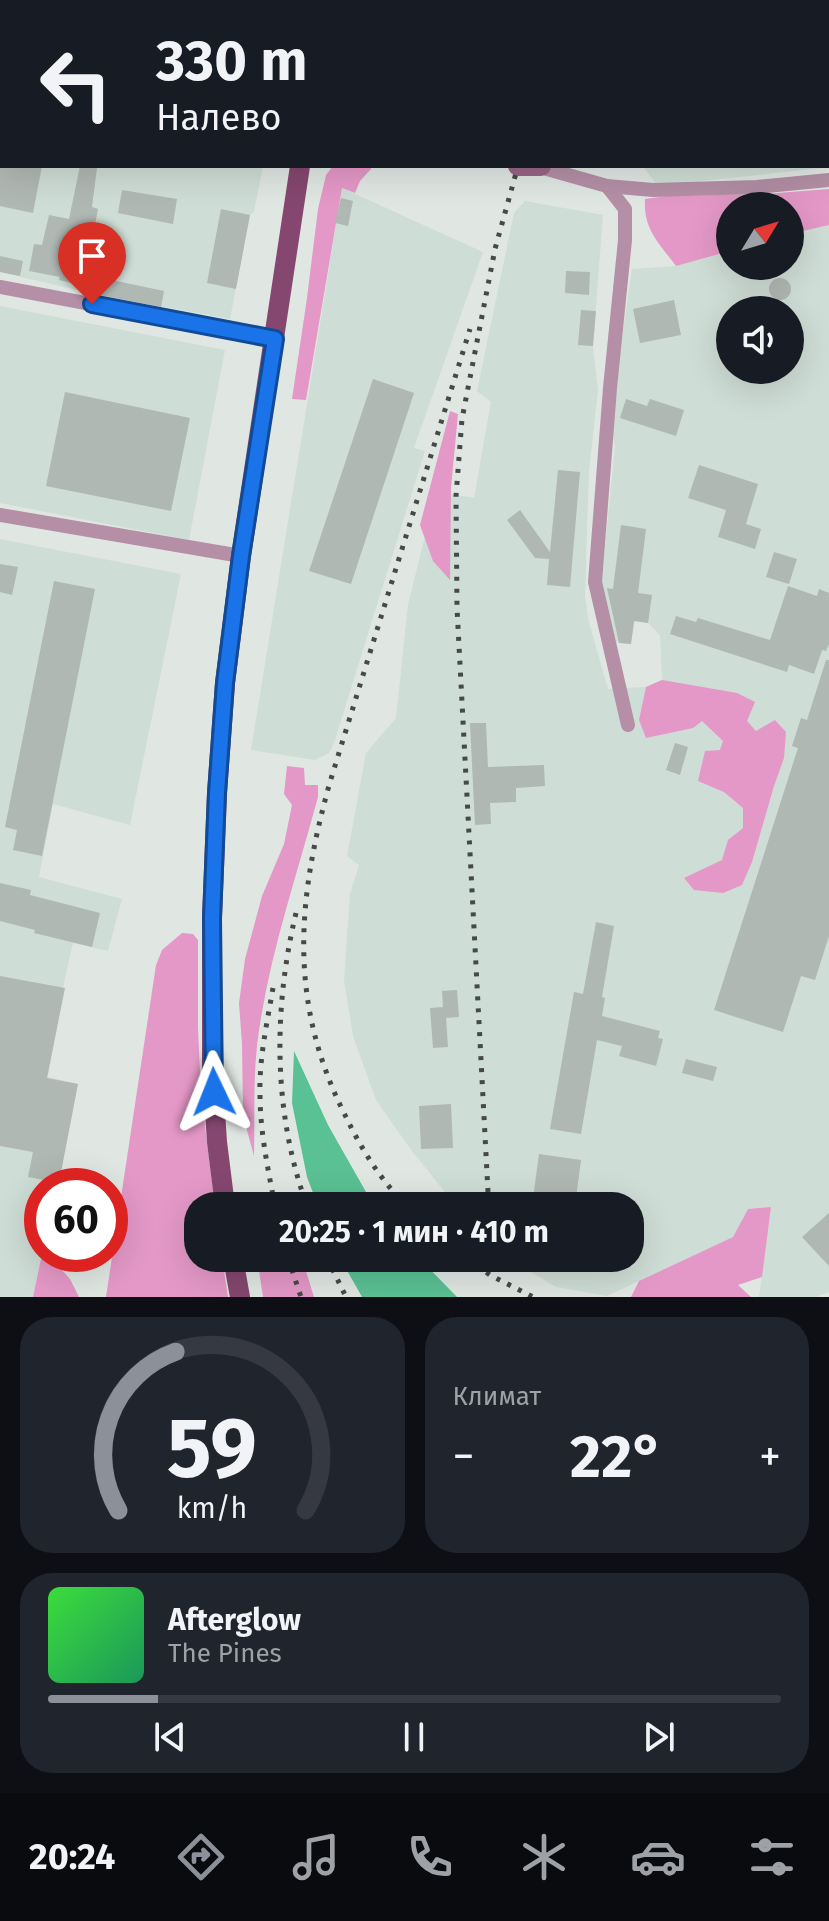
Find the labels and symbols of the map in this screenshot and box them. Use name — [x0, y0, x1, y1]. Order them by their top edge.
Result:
north arrow — [716, 192, 804, 280]
pin — [58, 222, 126, 304]
position arrow — [172, 1050, 256, 1134]
speed limit sign: 60 — [24, 1168, 128, 1272]

